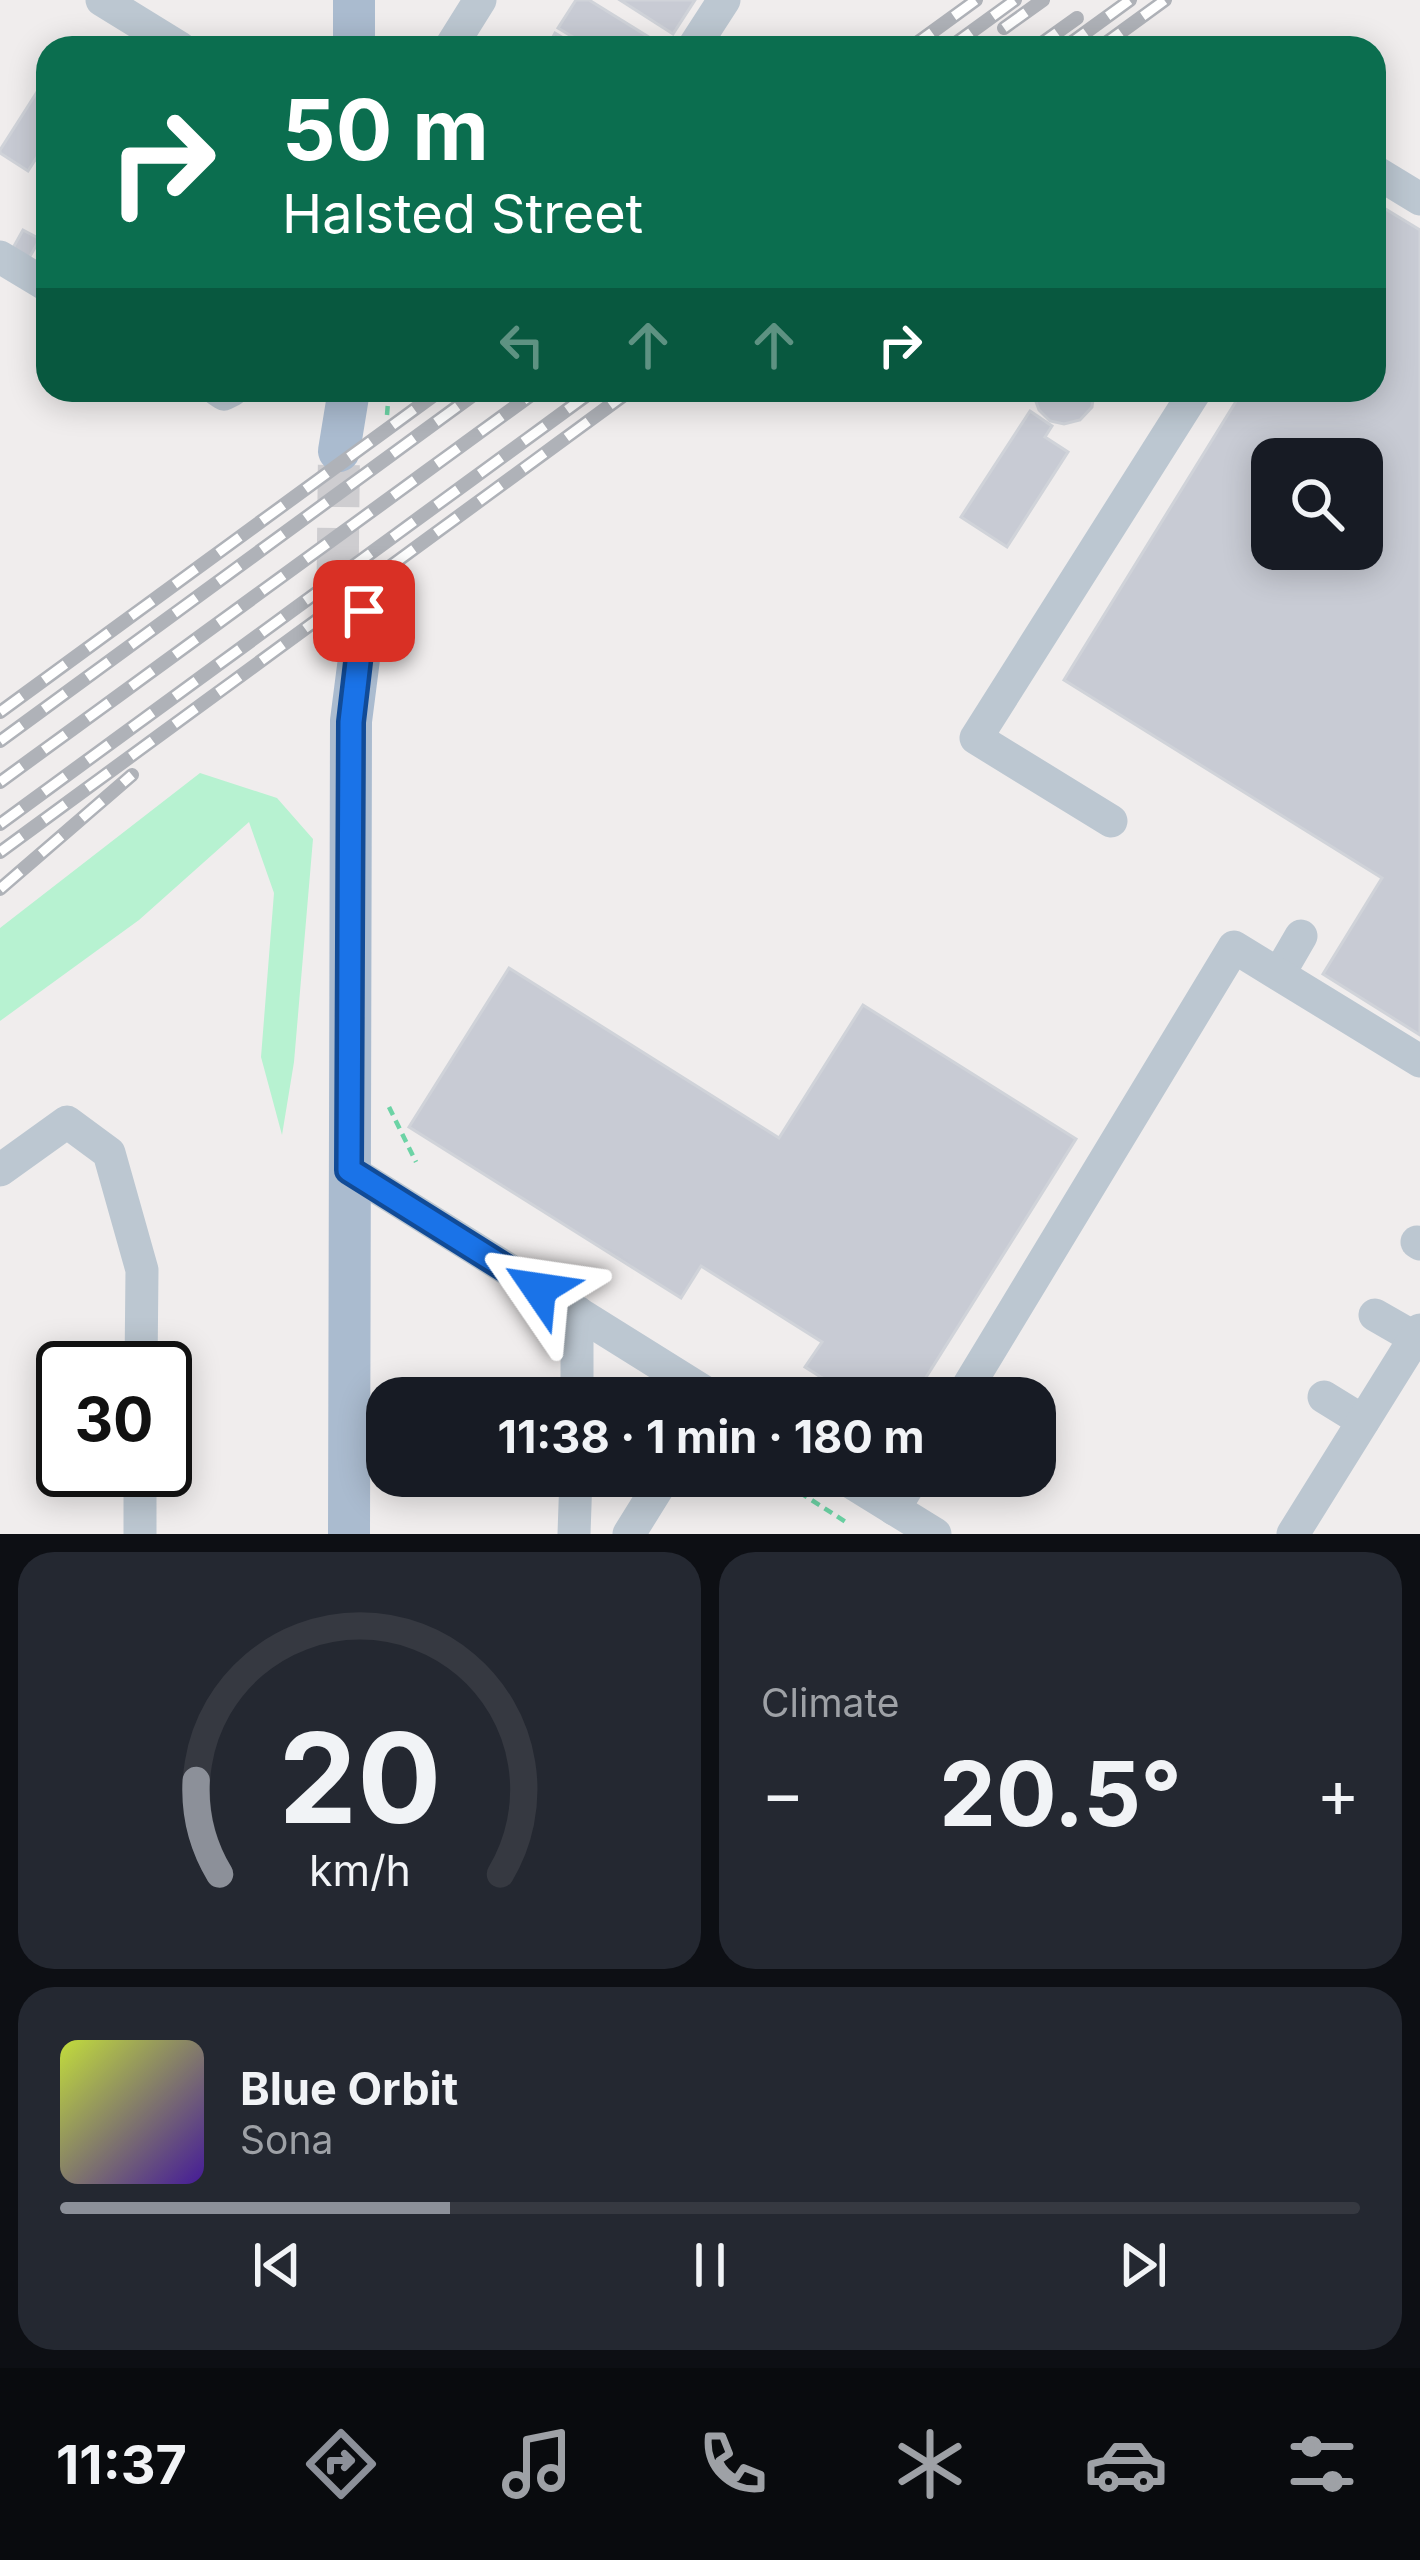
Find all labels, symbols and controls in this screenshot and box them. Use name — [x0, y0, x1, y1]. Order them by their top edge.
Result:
text: 50 m — [282, 79, 489, 180]
icon: right — [84, 84, 240, 240]
text: Halsted Street — [282, 181, 643, 246]
icon: left — [489, 312, 555, 378]
icon: ahead — [615, 312, 681, 378]
icon: ahead — [741, 312, 807, 378]
icon: right — [867, 312, 933, 378]
map controls — [1251, 438, 1383, 570]
button: search — [1251, 438, 1383, 570]
pin — [313, 560, 415, 662]
icon: arrive — [331, 578, 397, 644]
position arrow — [476, 1226, 602, 1352]
speed limit sign: 30 — [36, 1341, 192, 1497]
text: 11:38 · 1 min · 180 m — [498, 1409, 924, 1464]
text: Climate — [761, 1679, 900, 1726]
text: 20 — [278, 1702, 441, 1853]
text: 20.5° — [939, 1739, 1182, 1848]
text: − — [761, 1753, 805, 1833]
text: + — [1316, 1753, 1360, 1833]
text: km/h — [309, 1843, 410, 1895]
text: Blue Orbit — [240, 2061, 458, 2116]
text: Sona — [240, 2116, 333, 2163]
icon: previous — [244, 2232, 310, 2298]
icon: pause — [677, 2232, 743, 2298]
icon: next — [1110, 2232, 1176, 2298]
icon: directions — [299, 2422, 383, 2506]
icon: music — [495, 2422, 579, 2506]
icon: phone — [691, 2422, 775, 2506]
icon: climate — [888, 2422, 972, 2506]
icon: car — [1084, 2422, 1168, 2506]
icon: filters — [1280, 2422, 1364, 2506]
text: 11:37 — [56, 2432, 187, 2497]

